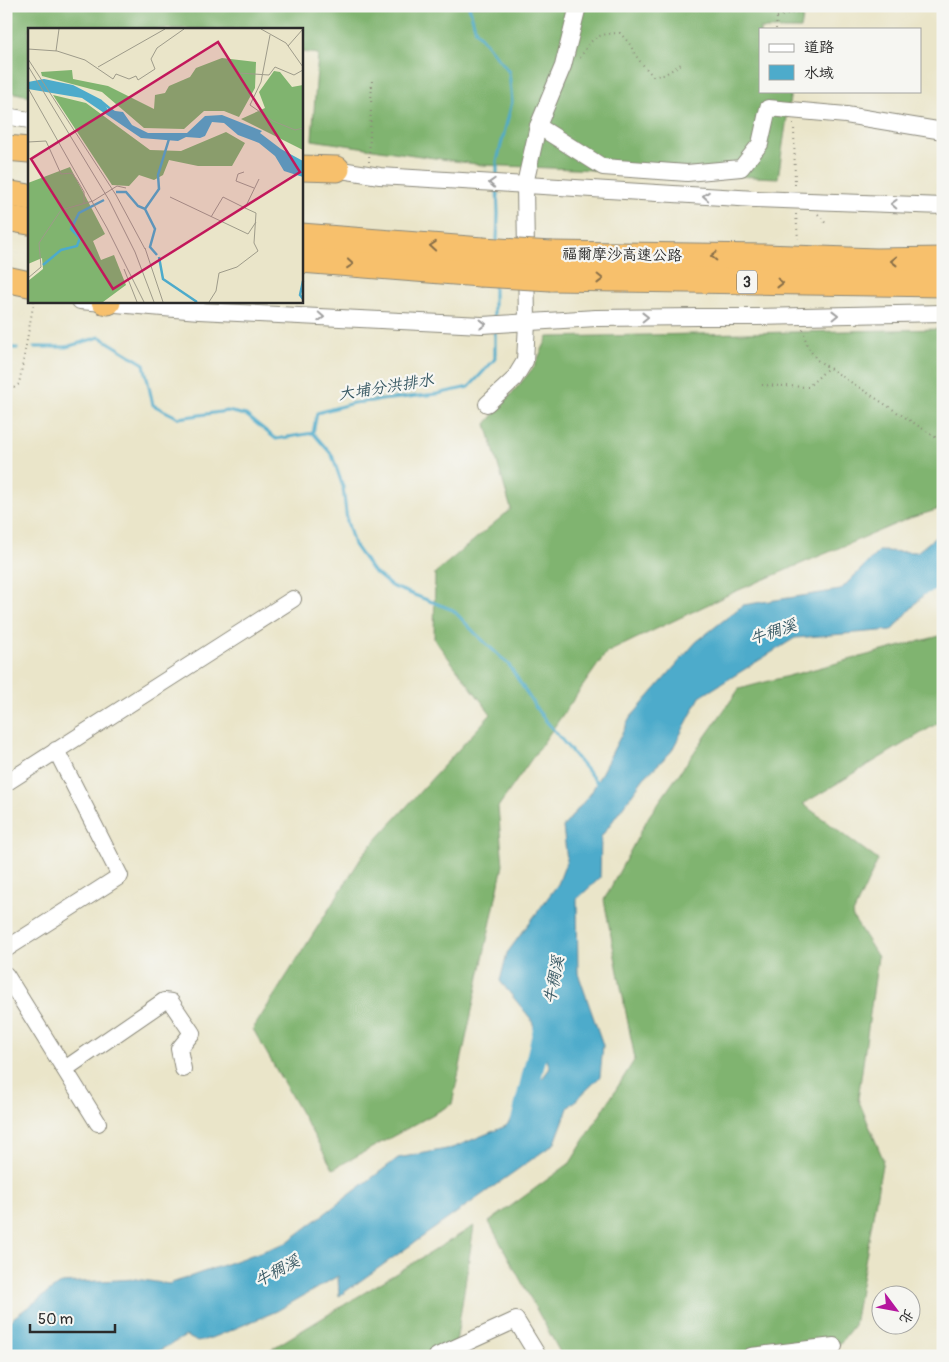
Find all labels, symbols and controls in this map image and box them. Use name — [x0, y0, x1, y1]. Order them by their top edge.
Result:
inset map — [28, 28, 302, 302]
legend — [759, 28, 922, 92]
text: 道路 — [804, 38, 834, 57]
text: 水域 — [804, 64, 834, 83]
one-way arrow — [487, 177, 495, 188]
one-way arrow — [702, 191, 710, 202]
one-way arrow — [890, 199, 898, 210]
one-way arrow — [429, 241, 437, 252]
street label: 福爾摩沙高速公路 — [562, 244, 682, 266]
one-way arrow — [710, 251, 718, 262]
one-way arrow — [890, 256, 898, 266]
one-way arrow — [346, 258, 354, 269]
road number: 3 — [737, 270, 757, 294]
one-way arrow — [596, 274, 604, 284]
one-way arrow — [776, 278, 784, 288]
one-way arrow — [831, 310, 839, 321]
one-way arrow — [317, 311, 325, 322]
one-way arrow — [642, 312, 649, 322]
one-way arrow — [480, 319, 487, 329]
water label: 大埔分洪排水 — [337, 369, 436, 404]
water label: 牛稠溪 — [747, 615, 800, 649]
water label: 牛稠溪 — [540, 954, 569, 1005]
water label: 牛稠溪 — [251, 1250, 304, 1291]
north arrow — [872, 1284, 922, 1334]
scale bar — [30, 1302, 115, 1334]
text: 北 — [896, 1306, 918, 1327]
text: 50 m — [38, 1310, 73, 1329]

